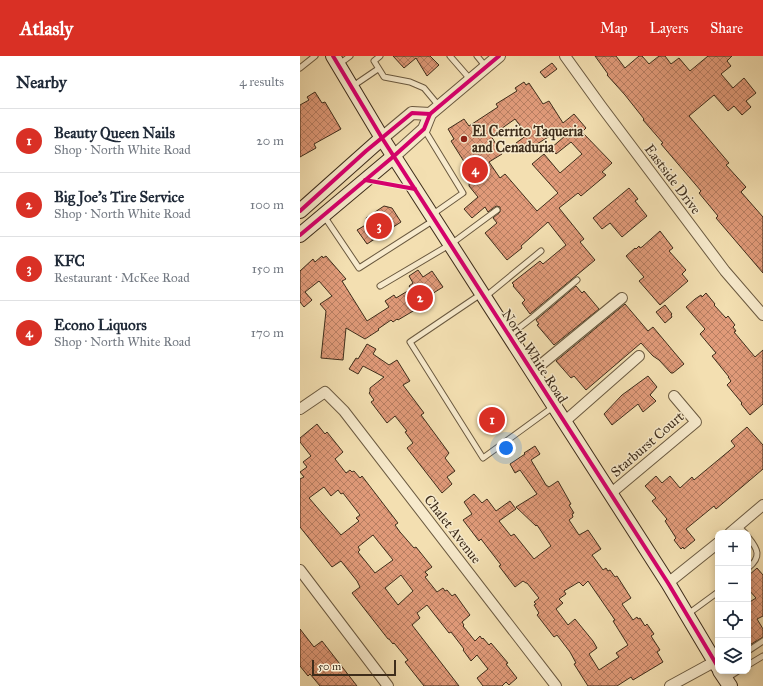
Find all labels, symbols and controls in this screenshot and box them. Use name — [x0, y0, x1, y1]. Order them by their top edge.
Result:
text: Atlasly — [20, 17, 73, 40]
text: Map — [600, 20, 628, 37]
text: Layers — [650, 20, 688, 37]
text: Share — [710, 20, 743, 37]
text: Nearby — [16, 72, 67, 93]
text: 4 results — [239, 74, 284, 90]
place label: El Cerrito Taqueria and Cenaduria — [472, 123, 584, 156]
text: Beauty Queen Nails — [54, 124, 175, 142]
text: 1 — [26, 133, 32, 149]
text: 20 m — [256, 133, 284, 149]
marker: El Cerrito Taqueria and Cenaduria — [459, 134, 469, 144]
street label: Eastside Drive — [641, 141, 705, 218]
text: Shop · North White Road — [54, 142, 191, 158]
pin: 4 — [462, 155, 488, 185]
text: Big Joe's Tire Service — [54, 188, 184, 206]
text: 2 — [26, 197, 32, 213]
text: 100 m — [250, 197, 284, 213]
text: Shop · North White Road — [54, 206, 191, 222]
pin: 3 — [366, 211, 392, 241]
text: KFC — [54, 252, 85, 270]
text: 3 — [26, 261, 32, 277]
text: 150 m — [252, 261, 284, 277]
text: Restaurant · McKee Road — [54, 270, 190, 286]
pin: 2 — [407, 283, 433, 313]
street label: North White Road — [498, 306, 571, 406]
text: Econo Liquors — [54, 316, 147, 334]
text: 4 — [25, 325, 33, 341]
text: 170 m — [251, 325, 284, 341]
text: Shop · North White Road — [54, 334, 191, 350]
pin: 1 — [479, 405, 505, 435]
street label: Starburst Court — [607, 408, 687, 481]
your location — [496, 438, 516, 458]
street label: Chalet Avenue — [420, 491, 485, 567]
map controls — [715, 530, 751, 674]
button: + — [715, 530, 751, 566]
button: − — [715, 566, 751, 602]
button: locate — [715, 602, 751, 638]
button: layers — [715, 638, 751, 674]
scale bar — [312, 658, 396, 677]
text: 50 m — [318, 660, 341, 673]

